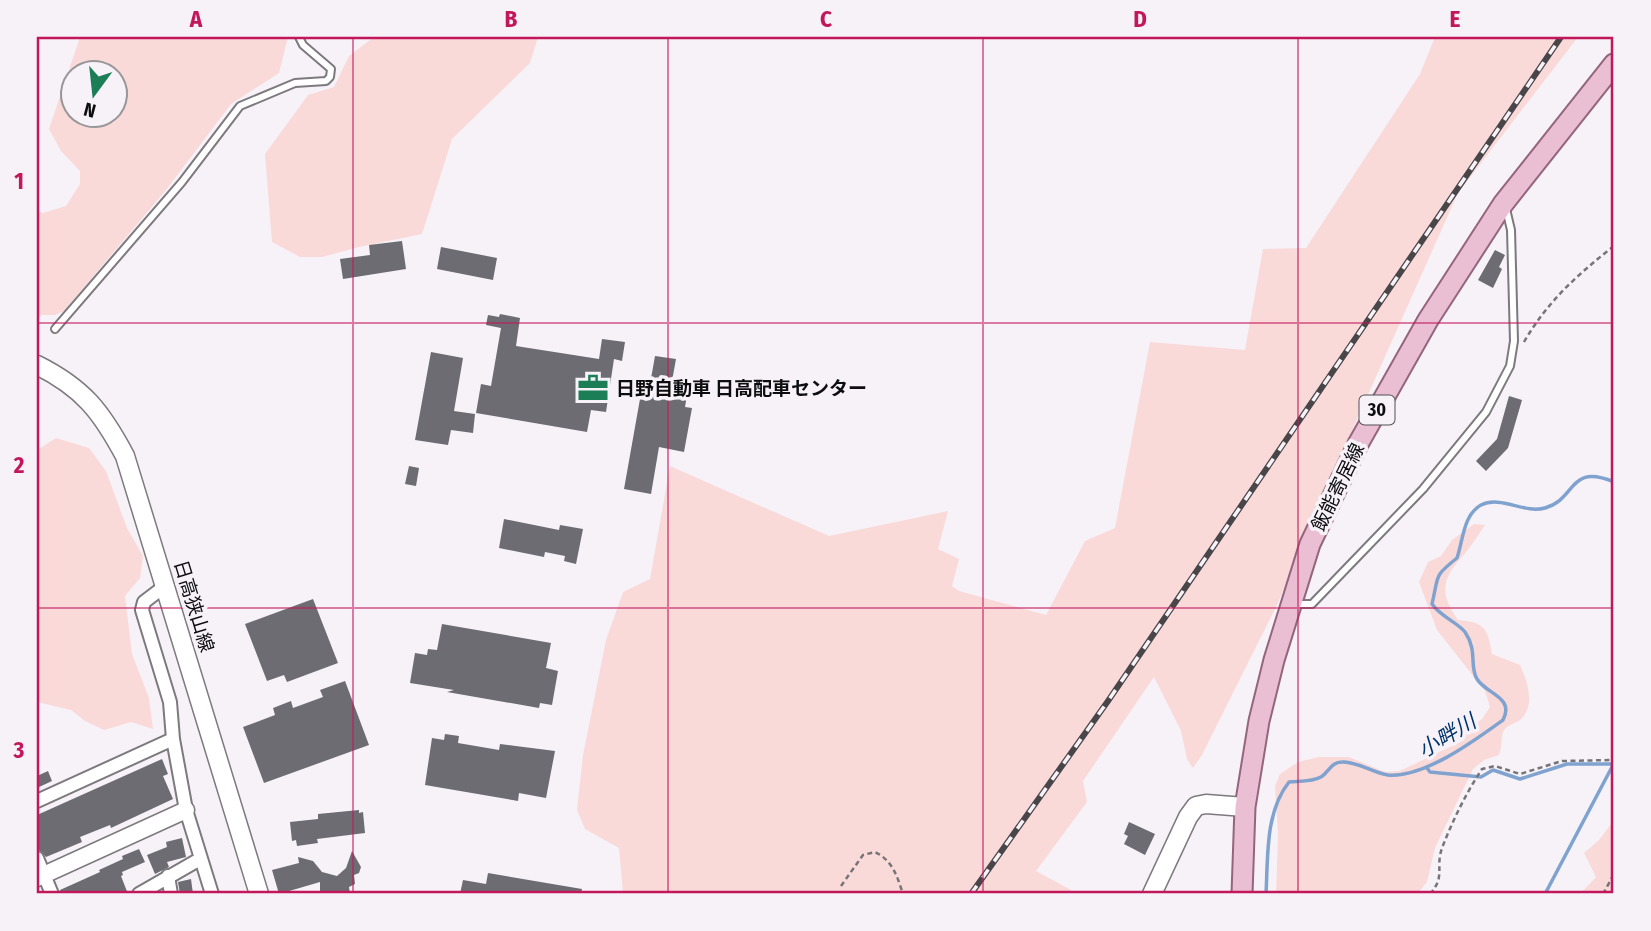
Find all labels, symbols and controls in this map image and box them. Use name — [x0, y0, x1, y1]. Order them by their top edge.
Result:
text: A — [189, 5, 203, 33]
text: B — [505, 5, 518, 33]
text: C — [820, 5, 832, 33]
text: D — [1133, 5, 1147, 33]
text: E — [1450, 5, 1461, 33]
north arrow — [60, 60, 130, 130]
text: N — [81, 97, 98, 123]
text: 1 — [14, 167, 24, 195]
office icon: 日野自動車 日高配車センター — [576, 371, 610, 405]
place label: 日野自動車 日高配車センター — [616, 377, 867, 400]
road number: 30 — [1360, 396, 1394, 424]
street label: 飯能寄居線 — [1307, 439, 1369, 535]
text: 2 — [13, 451, 25, 479]
street label: 日高狭山線 — [169, 557, 219, 655]
water label: 小畔川 — [1413, 708, 1482, 763]
text: 3 — [13, 736, 25, 764]

